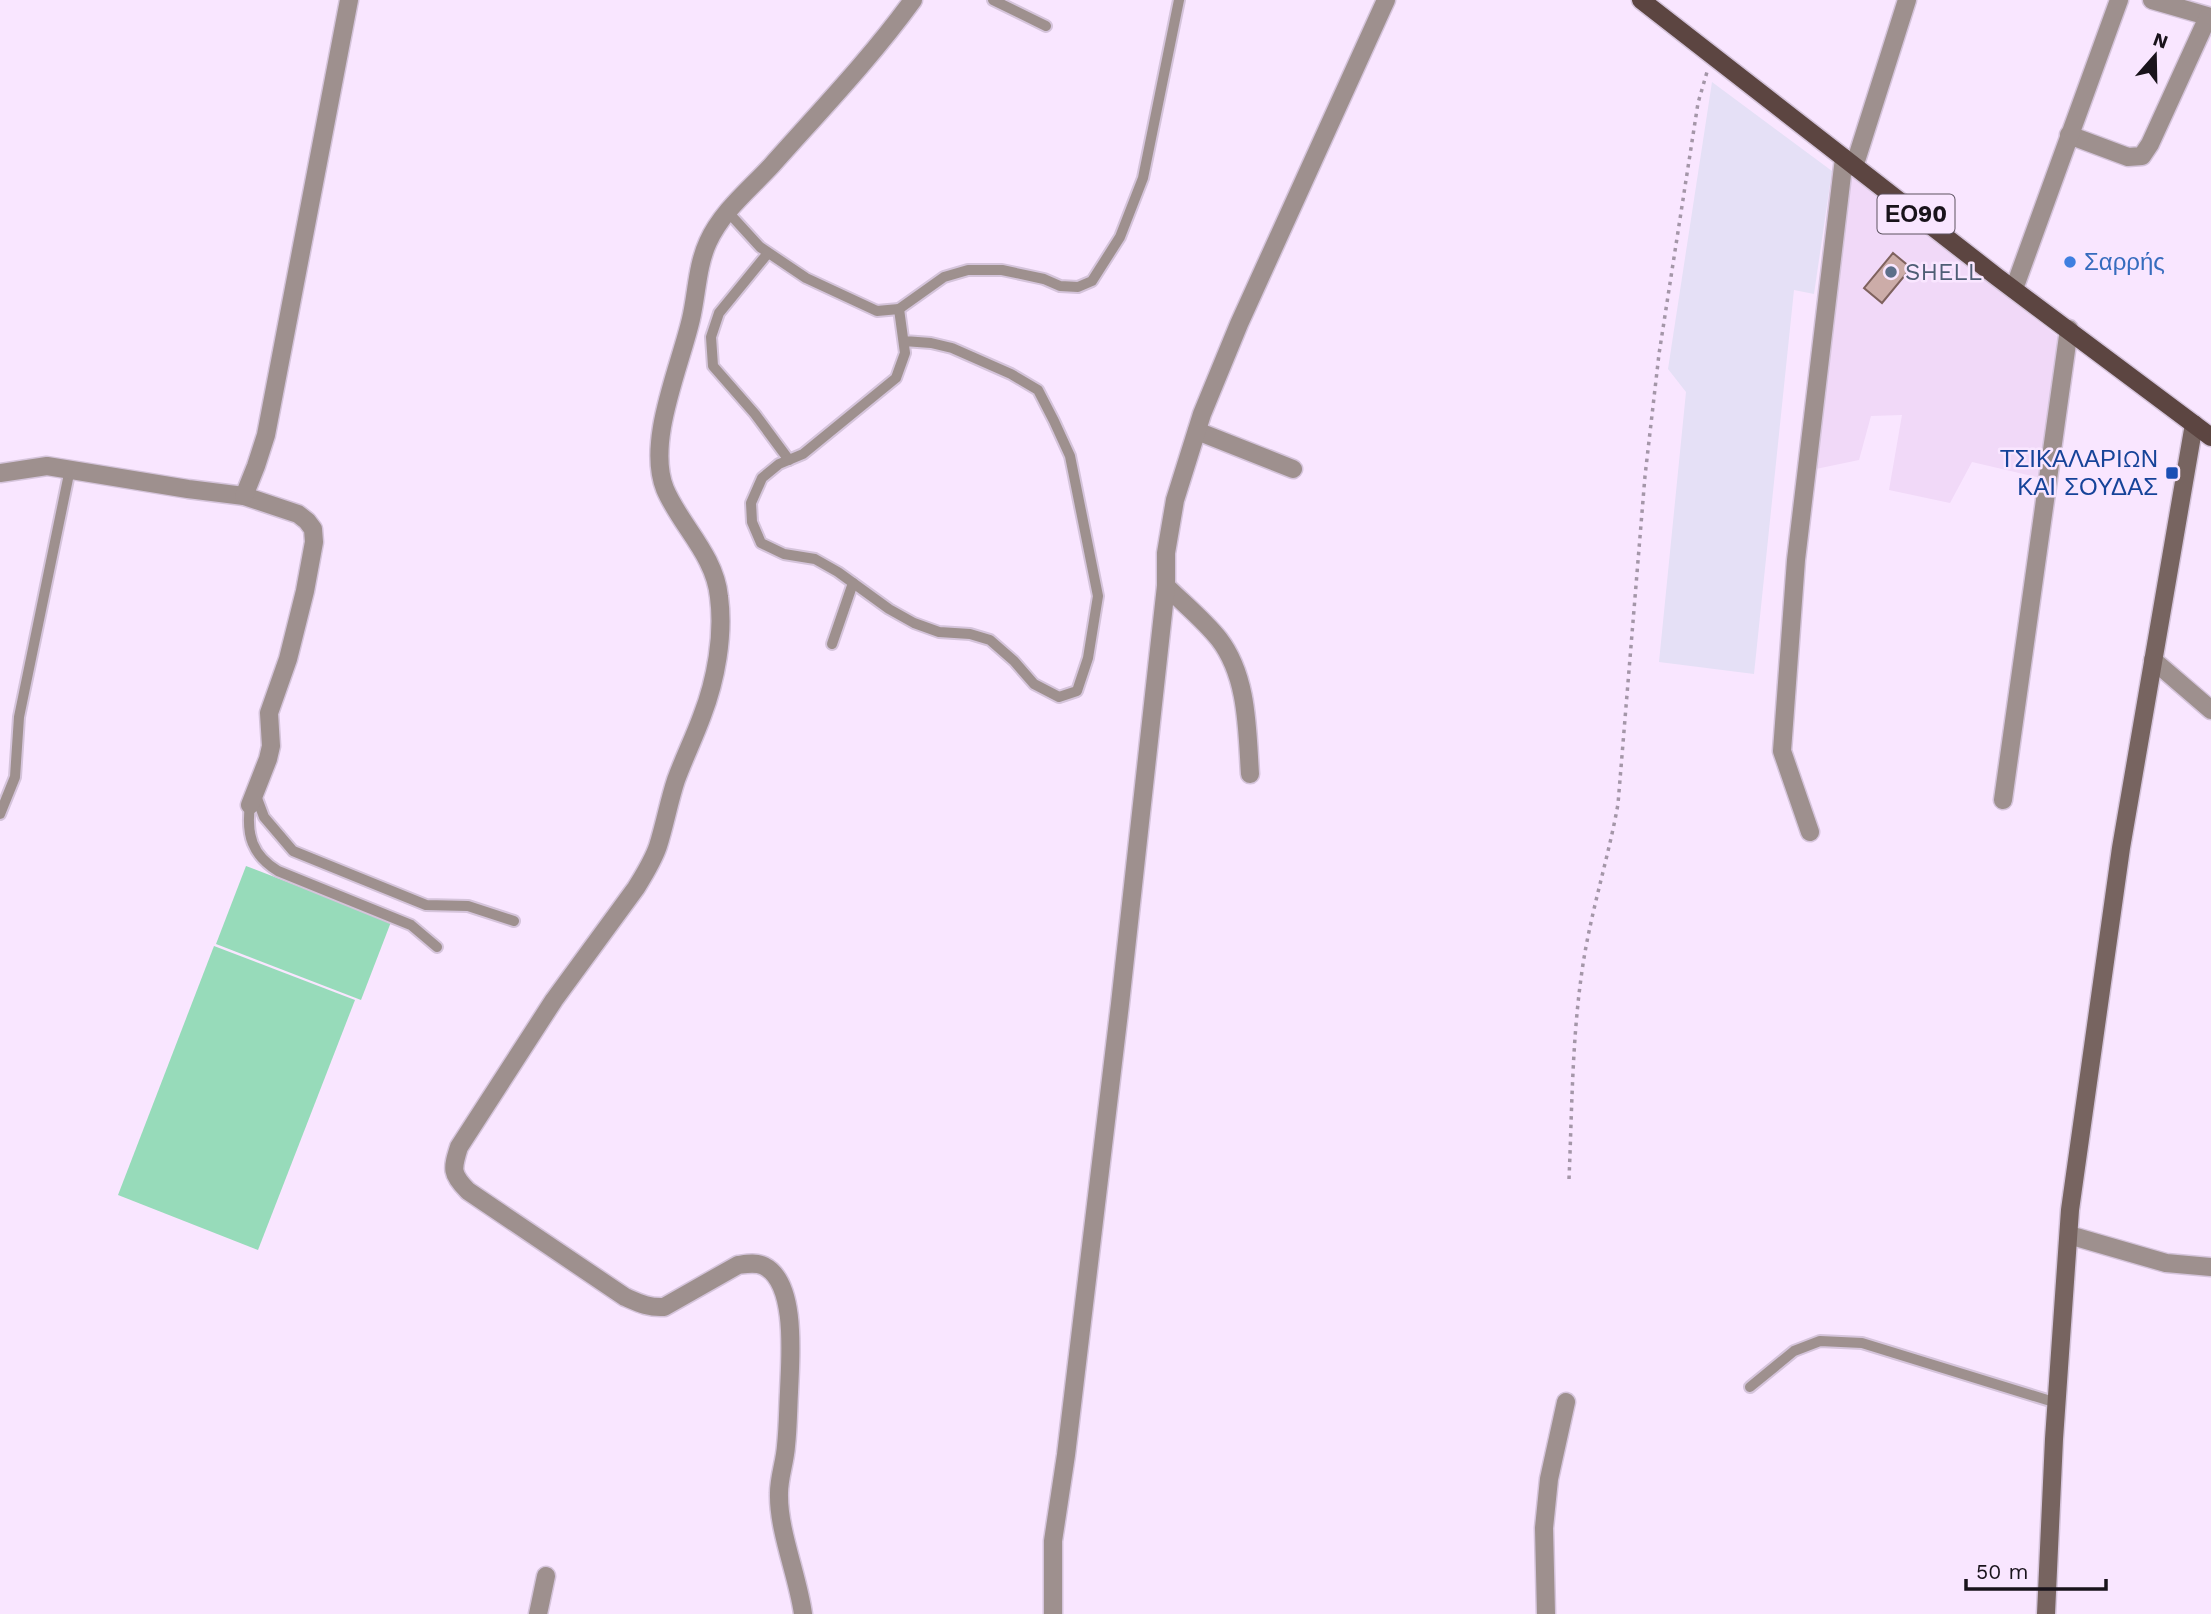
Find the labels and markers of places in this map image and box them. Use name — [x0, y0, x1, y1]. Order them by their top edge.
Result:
place label: Σαρρής — [2084, 248, 2165, 276]
marker: Σαρρής — [2062, 254, 2078, 270]
place label: SHELL — [1905, 258, 1982, 286]
marker: SHELL — [1883, 264, 1899, 280]
place label: ΤΣΙΚΑΛΑΡΙΩΝ ΚΑΙ ΣΟΥΔΑΣ — [2000, 445, 2158, 501]
marker: ΤΣΙΚΑΛΑΡΙΩΝ ΚΑΙ ΣΟΥΔΑΣ — [2164, 465, 2180, 481]

